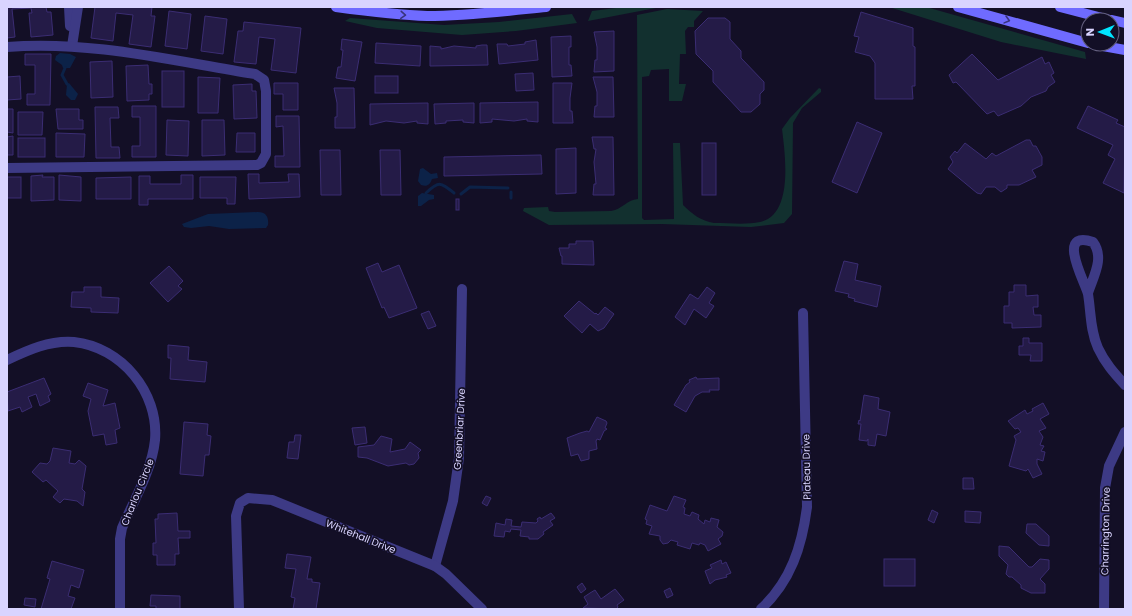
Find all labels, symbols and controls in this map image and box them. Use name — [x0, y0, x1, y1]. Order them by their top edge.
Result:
one-way arrow — [400, 10, 406, 19]
north arrow — [1080, 12, 1120, 52]
one-way arrow — [1004, 16, 1010, 24]
text: N — [1082, 28, 1098, 36]
street label: Greenbriar Drive — [450, 388, 469, 470]
street label: Plateau Drive — [798, 434, 815, 500]
street label: Charlou Circle — [117, 456, 158, 528]
street label: Charrington Drive — [1097, 487, 1114, 575]
street label: Whitehall Drive — [324, 516, 398, 557]

